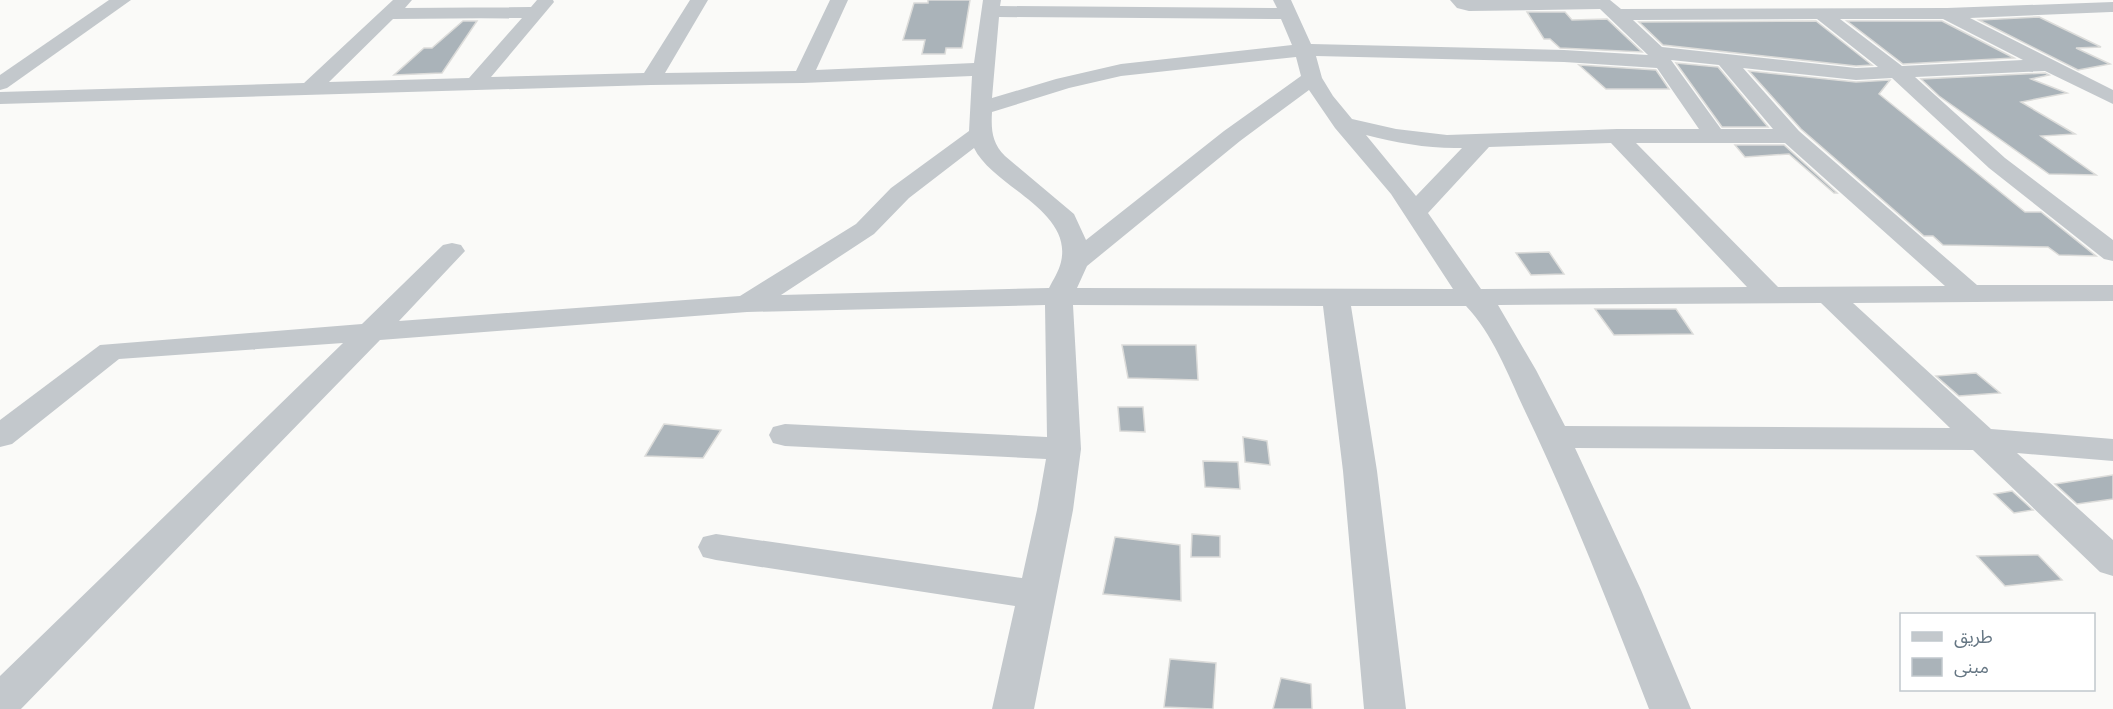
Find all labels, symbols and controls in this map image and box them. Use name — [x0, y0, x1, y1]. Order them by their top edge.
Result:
legend — [1900, 613, 2095, 691]
text: طريق — [1954, 627, 1993, 648]
text: مبنى — [1954, 657, 1989, 678]

